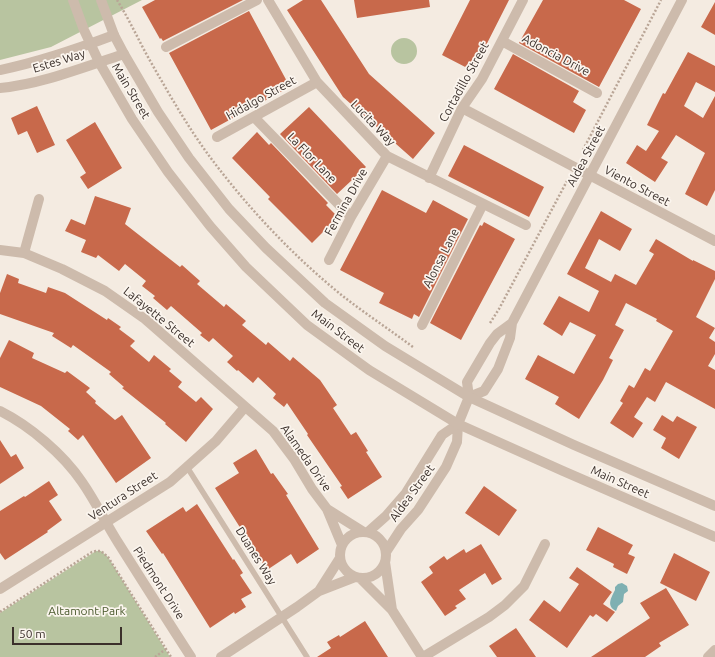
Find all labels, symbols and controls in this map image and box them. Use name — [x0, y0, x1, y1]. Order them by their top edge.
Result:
street label: Adoncia Drive — [520, 31, 592, 79]
street label: Cortadillo Street — [436, 39, 492, 125]
street label: Estes Way — [31, 46, 87, 76]
street label: Main Street — [109, 60, 153, 122]
street label: Hidalgo Street — [223, 73, 299, 123]
street label: Lucita Way — [348, 97, 398, 149]
street label: Aldea Street — [564, 123, 608, 189]
street label: La Flor Lane — [284, 130, 340, 186]
street label: Viento Street — [602, 163, 672, 209]
street label: Fermina Drive — [322, 166, 370, 238]
street label: Alonsa Lane — [420, 226, 462, 290]
street label: Lafayette Street — [120, 284, 198, 350]
street label: Main Street — [309, 306, 367, 356]
street label: Alameda Drive — [278, 422, 334, 494]
street label: Aldea Street — [386, 462, 438, 524]
street label: Main Street — [588, 463, 652, 501]
street label: Ventura Street — [86, 468, 160, 524]
street label: Duanes Way — [232, 524, 280, 588]
street label: Piedmont Drive — [130, 544, 188, 622]
park label: Altamont Park — [48, 604, 126, 618]
scale bar — [14, 619, 124, 645]
text: 50 m — [19, 627, 46, 640]

